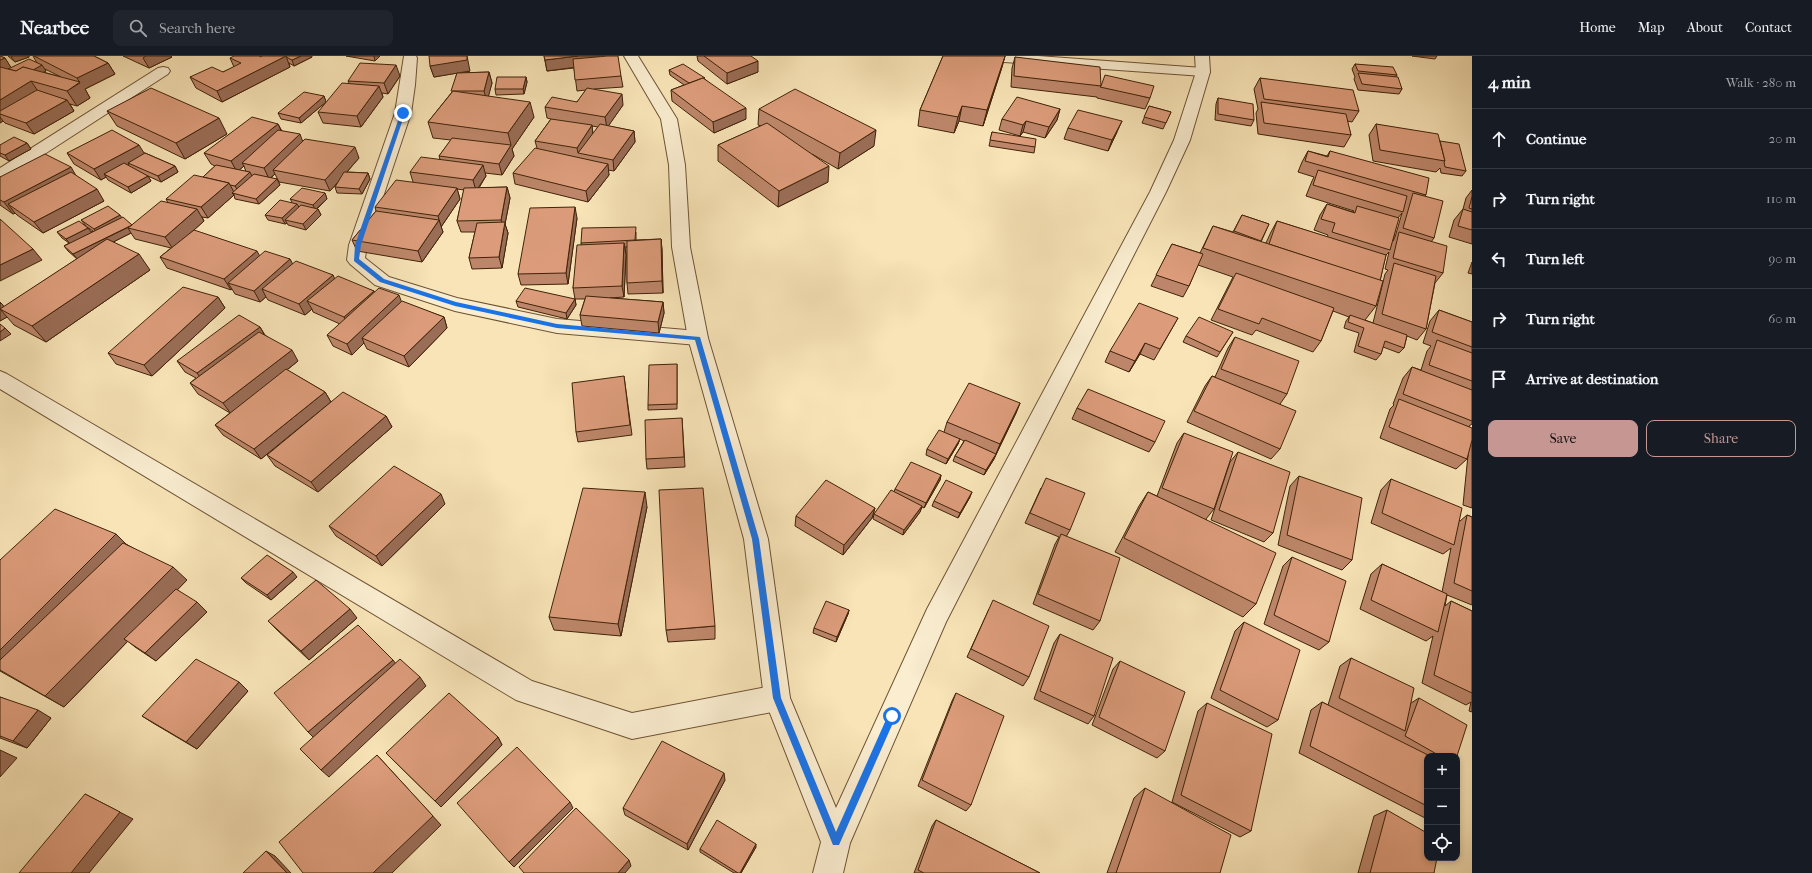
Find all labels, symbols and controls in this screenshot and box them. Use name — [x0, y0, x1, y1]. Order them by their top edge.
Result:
search box — [113, 10, 393, 46]
text: Nearbee — [20, 17, 89, 39]
icon: search — [127, 17, 149, 39]
text: Search here — [159, 19, 235, 37]
text: Home — [1579, 19, 1616, 36]
text: Map — [1638, 19, 1665, 36]
text: About — [1687, 19, 1723, 36]
text: Contact — [1745, 19, 1792, 36]
text: 4 min — [1488, 72, 1531, 92]
text: Walk · 280 m — [1726, 75, 1796, 90]
route end — [394, 104, 412, 122]
icon: ahead — [1488, 128, 1510, 150]
text: Continue — [1526, 130, 1586, 148]
text: 20 m — [1769, 131, 1796, 146]
icon: right — [1488, 188, 1510, 210]
text: Turn right — [1526, 190, 1595, 208]
text: 110 m — [1766, 191, 1796, 206]
icon: left — [1488, 248, 1510, 270]
text: Turn left — [1526, 250, 1584, 268]
text: 90 m — [1768, 251, 1796, 266]
icon: right — [1488, 308, 1510, 330]
text: Turn right — [1526, 310, 1595, 328]
text: 60 m — [1768, 311, 1796, 326]
icon: arrive — [1488, 368, 1510, 390]
text: Arrive at destination — [1526, 370, 1658, 388]
button: Save — [1488, 420, 1638, 457]
button: Share — [1646, 420, 1796, 457]
route start — [883, 707, 901, 725]
map controls — [1424, 753, 1460, 861]
button: + — [1424, 753, 1460, 789]
button: − — [1424, 789, 1460, 825]
button: locate — [1424, 825, 1460, 861]

